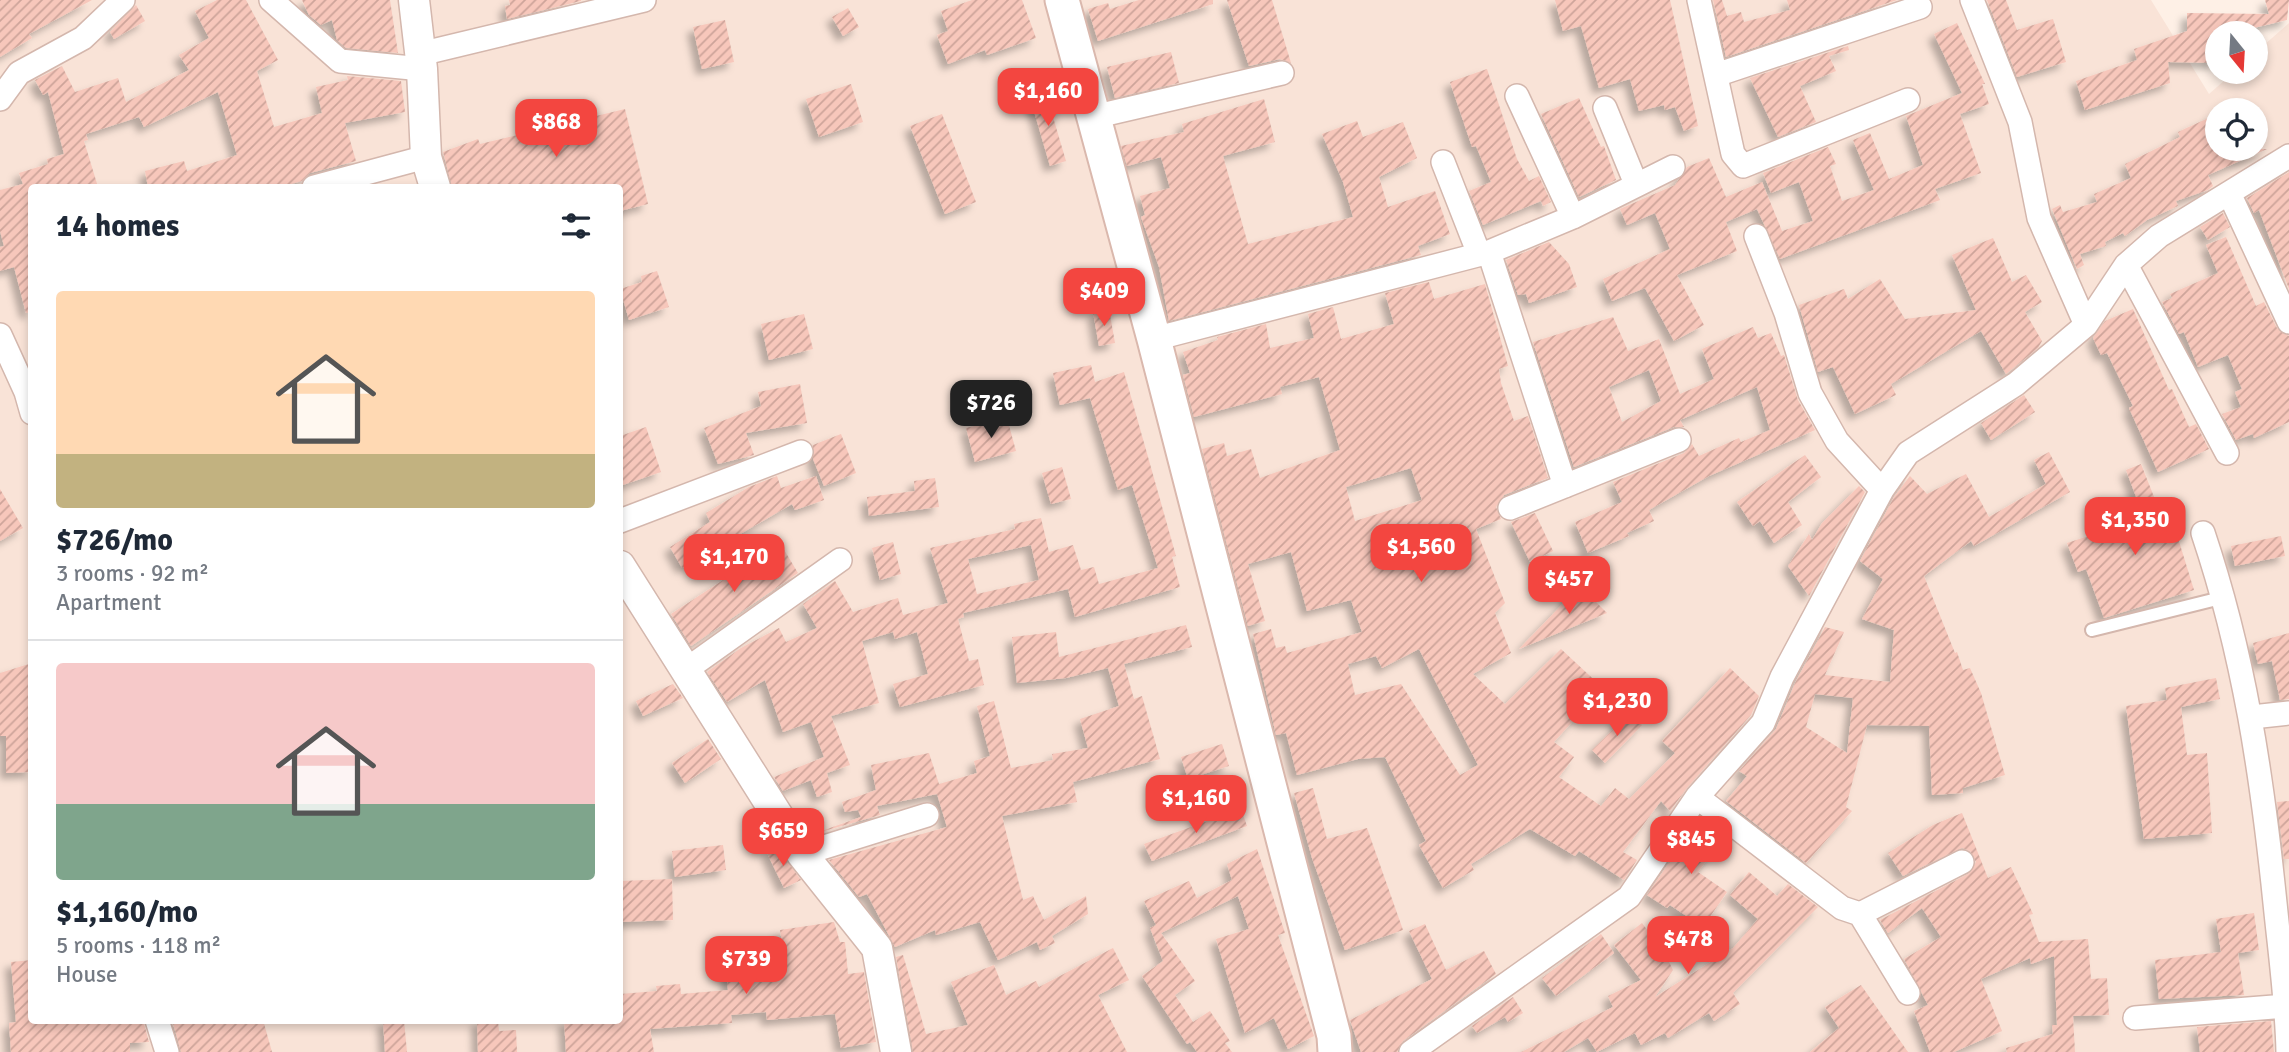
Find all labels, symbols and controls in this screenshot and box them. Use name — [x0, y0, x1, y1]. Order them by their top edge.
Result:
north arrow — [2205, 21, 2268, 84]
map controls — [2205, 21, 2268, 161]
pin: $1,160 — [991, 68, 1105, 128]
text: $1,160 — [1014, 76, 1082, 105]
button: locate — [2205, 98, 2268, 161]
pin: $868 — [515, 100, 597, 159]
text: $868 — [531, 107, 581, 136]
icon: filters — [557, 207, 595, 245]
text: 14 homes — [56, 208, 179, 245]
pin: $409 — [1063, 268, 1145, 328]
text: $409 — [1079, 276, 1129, 305]
icon: home — [263, 336, 389, 462]
pin: $726 — [950, 380, 1032, 440]
text: $726 — [966, 388, 1016, 417]
pin: $1,350 — [2078, 498, 2192, 557]
text: $1,350 — [2101, 505, 2169, 534]
text: $726/mo — [56, 522, 173, 559]
pin: $1,560 — [1364, 524, 1478, 584]
text: $1,560 — [1387, 532, 1455, 561]
pin: $1,170 — [677, 534, 791, 594]
text: $1,170 — [700, 542, 768, 571]
pin: $457 — [1528, 556, 1610, 616]
text: 3 rooms · 92 m² — [56, 559, 209, 588]
text: $457 — [1544, 564, 1594, 593]
text: Apartment — [56, 588, 161, 617]
pin: $1,230 — [1560, 678, 1674, 738]
text: $1,230 — [1583, 686, 1651, 715]
icon: home — [263, 708, 389, 834]
pin: $1,160 — [1139, 776, 1253, 835]
text: $1,160 — [1162, 783, 1230, 812]
pin: $659 — [742, 808, 824, 868]
text: $659 — [758, 816, 808, 845]
pin: $845 — [1650, 816, 1732, 876]
text: $845 — [1666, 824, 1716, 853]
text: $1,160/mo — [56, 894, 198, 931]
pin: $478 — [1647, 916, 1729, 976]
text: $478 — [1663, 924, 1713, 953]
text: 5 rooms · 118 m² — [56, 931, 221, 960]
pin: $739 — [705, 936, 787, 996]
text: $739 — [721, 944, 771, 973]
text: House — [56, 960, 118, 989]

